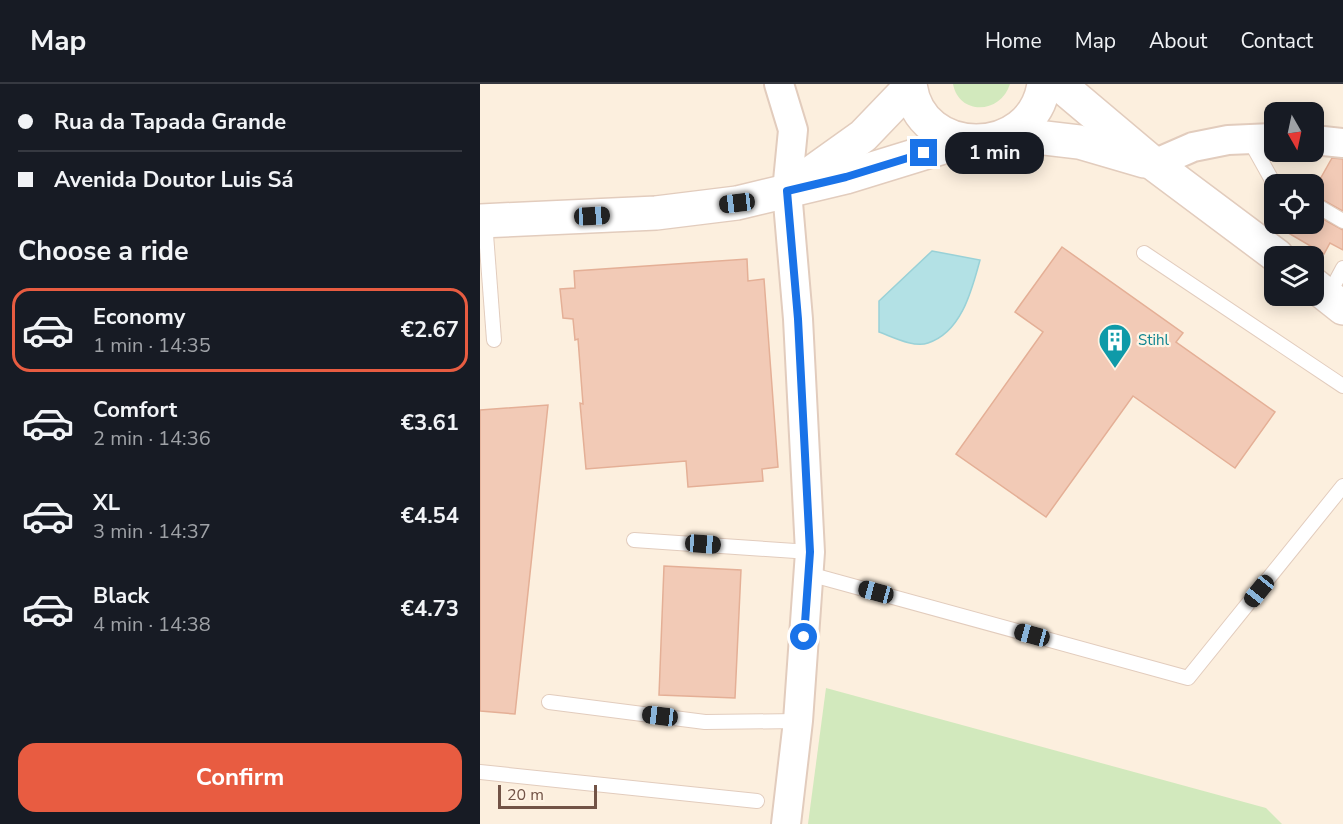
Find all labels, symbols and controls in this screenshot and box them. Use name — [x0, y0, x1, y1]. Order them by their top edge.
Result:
text: Map — [30, 22, 86, 60]
text: Home — [985, 27, 1042, 55]
text: Map — [1075, 27, 1116, 55]
text: About — [1149, 27, 1207, 55]
text: Contact — [1240, 27, 1313, 55]
north arrow — [1264, 102, 1324, 162]
map controls — [1264, 102, 1324, 306]
text: Rua da Tapada Grande — [54, 107, 286, 137]
callout: 1 min — [945, 132, 1044, 174]
route end — [910, 139, 937, 166]
text: 1 min — [969, 139, 1020, 166]
text: Avenida Doutor Luis Sá — [54, 165, 294, 195]
button: locate — [1264, 174, 1324, 234]
car — [718, 192, 756, 214]
car — [574, 206, 610, 226]
text: Choose a ride — [18, 233, 189, 270]
button: layers — [1264, 246, 1324, 306]
text: Economy — [93, 302, 185, 332]
icon: car — [21, 303, 75, 357]
text: €2.67 — [401, 315, 459, 345]
building icon: Stihl — [1097, 322, 1133, 369]
place label: Stihl — [1138, 330, 1169, 350]
text: 1 min · 14:35 — [93, 332, 211, 359]
text: Comfort — [93, 395, 177, 425]
icon: car — [21, 396, 75, 450]
text: €3.61 — [401, 408, 459, 438]
text: 2 min · 14:36 — [93, 425, 211, 452]
text: XL — [93, 488, 120, 518]
icon: car — [21, 489, 75, 543]
text: €4.54 — [401, 501, 459, 531]
text: 3 min · 14:37 — [93, 518, 211, 545]
car — [684, 534, 722, 554]
car — [1241, 571, 1277, 611]
car — [856, 579, 896, 605]
text: Black — [93, 581, 149, 611]
icon: car — [21, 582, 75, 636]
text: €4.73 — [401, 594, 459, 624]
text: 4 min · 14:38 — [93, 611, 211, 638]
car — [1012, 622, 1052, 648]
route start — [790, 623, 817, 650]
car — [641, 705, 679, 727]
button: Confirm — [18, 743, 462, 812]
scale bar — [498, 782, 597, 810]
text: 20 m — [507, 784, 544, 806]

